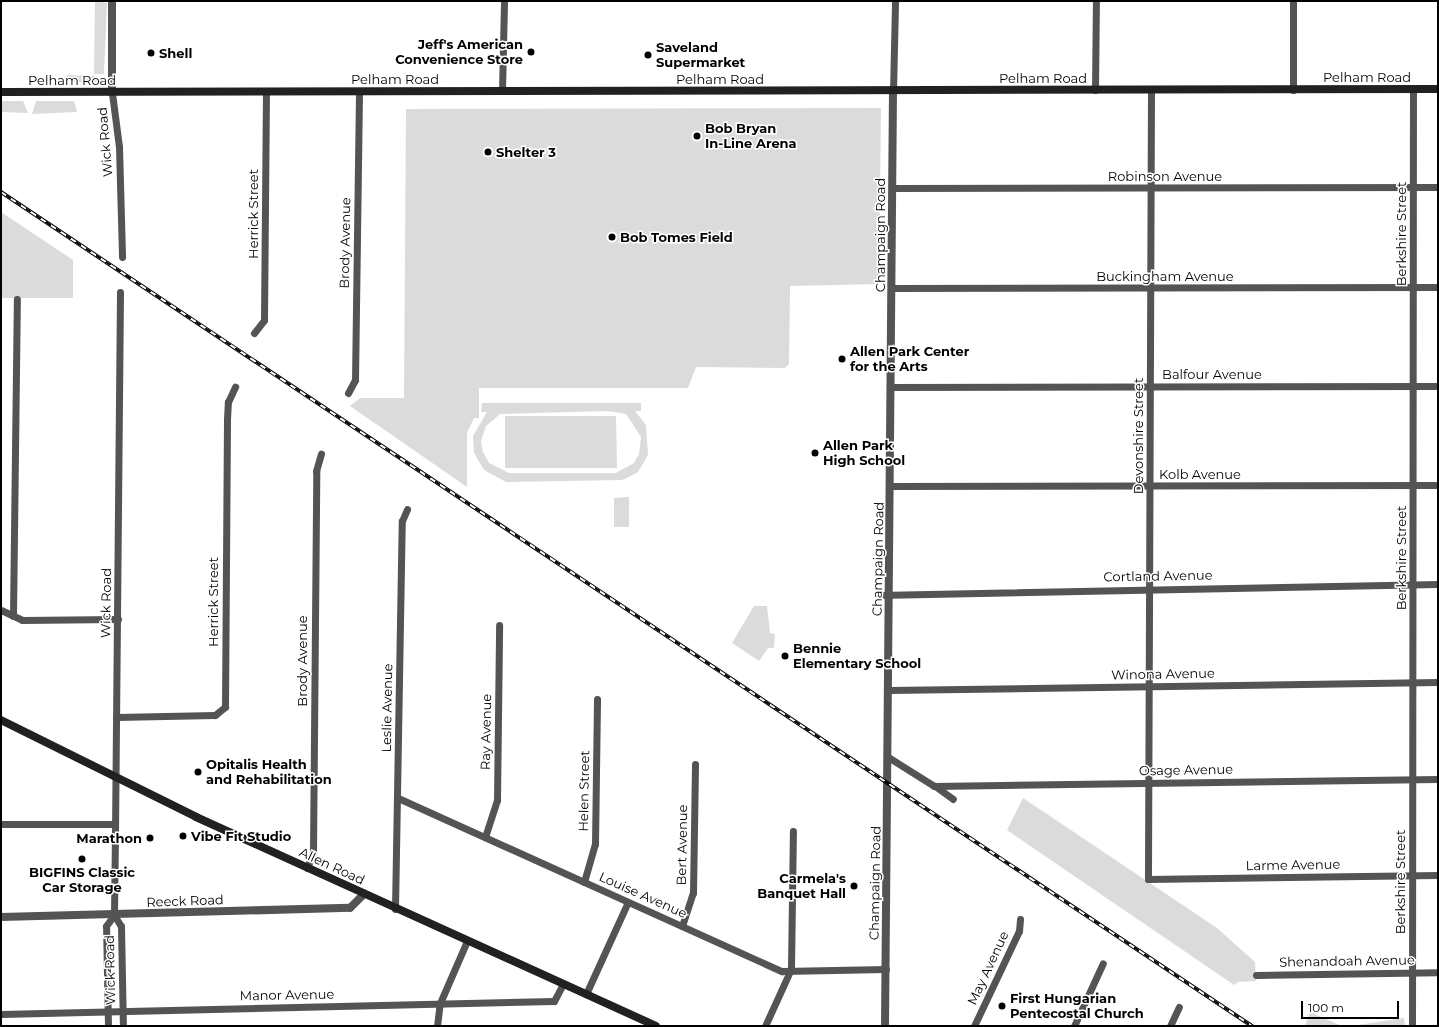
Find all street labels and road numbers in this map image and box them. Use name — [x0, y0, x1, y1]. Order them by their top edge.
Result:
street label: Pelham Road — [1323, 69, 1411, 85]
street label: Pelham Road — [999, 70, 1087, 86]
street label: Pelham Road — [351, 71, 439, 87]
street label: Pelham Road — [676, 71, 764, 87]
street label: Pelham Road — [28, 72, 116, 88]
street label: Wick Road — [94, 106, 116, 178]
street label: Robinson Avenue — [1108, 168, 1222, 184]
street label: Herrick Street — [245, 169, 261, 259]
street label: Champaign Road — [872, 178, 888, 292]
street label: Berkshire Street — [1393, 182, 1409, 286]
street label: Brody Avenue — [336, 197, 354, 289]
street label: Buckingham Avenue — [1096, 268, 1234, 284]
street label: Balfour Avenue — [1162, 366, 1262, 382]
street label: Devonshire Street — [1130, 378, 1146, 494]
street label: Kolb Avenue — [1159, 466, 1241, 482]
street label: Champaign Road — [869, 502, 887, 616]
street label: Berkshire Street — [1393, 506, 1409, 610]
street label: Herrick Street — [205, 557, 221, 647]
street label: Cortland Avenue — [1103, 567, 1213, 585]
street label: Wick Road — [98, 568, 114, 638]
street label: Brody Avenue — [294, 615, 310, 707]
street label: Leslie Avenue — [378, 663, 396, 753]
street label: Winona Avenue — [1111, 665, 1215, 683]
street label: Ray Avenue — [478, 694, 494, 770]
street label: Helen Street — [575, 750, 593, 832]
street label: Osage Avenue — [1139, 761, 1233, 779]
street label: Bert Avenue — [673, 804, 691, 886]
street label: Champaign Road — [866, 826, 884, 940]
street label: Berkshire Street — [1392, 830, 1408, 934]
street label: Allen Road — [297, 844, 367, 888]
street label: Larme Avenue — [1246, 856, 1340, 874]
street label: Louise Avenue — [597, 869, 689, 921]
street label: Reeck Road — [146, 892, 224, 910]
street label: May Avenue — [964, 929, 1012, 1007]
street label: Wick Road — [102, 935, 118, 1005]
street label: Shenandoah Avenue — [1279, 952, 1415, 970]
street label: Manor Avenue — [240, 986, 334, 1004]

